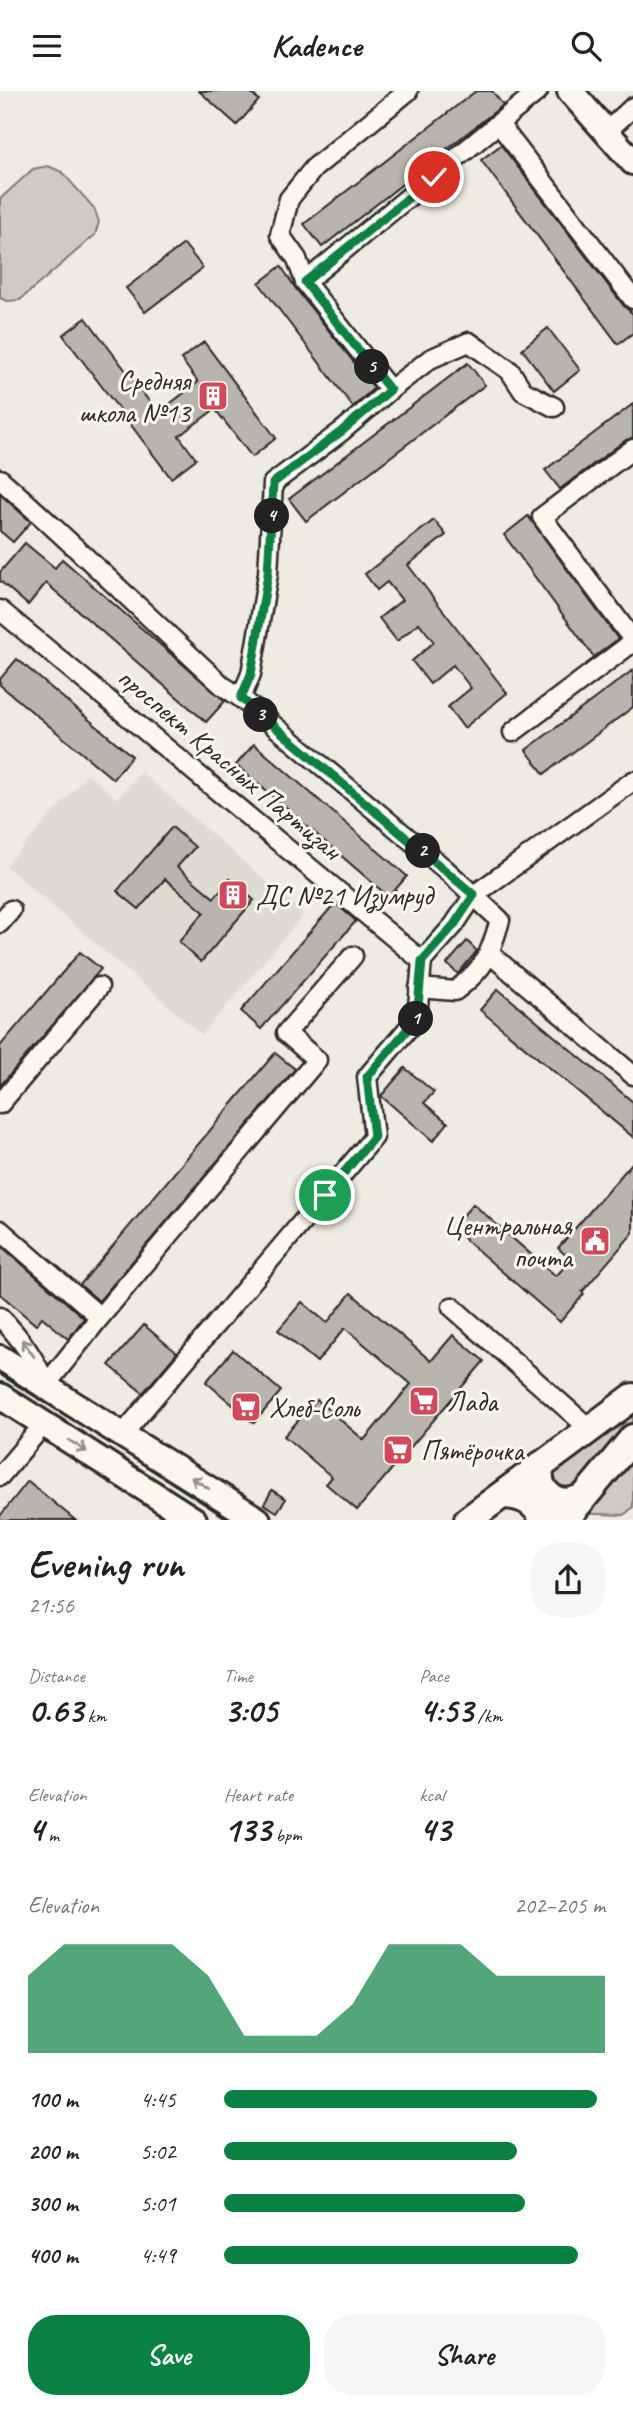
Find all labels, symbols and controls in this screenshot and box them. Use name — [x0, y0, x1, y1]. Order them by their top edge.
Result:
text: Kadence — [271, 25, 362, 66]
icon: menu — [28, 27, 66, 65]
icon: search — [567, 27, 605, 65]
pin — [404, 147, 464, 207]
icon: check — [415, 158, 453, 196]
pin: 5 — [354, 349, 390, 385]
text: 5 — [367, 354, 376, 378]
place label: Средняя школа №13 — [79, 363, 192, 430]
building icon: Средняя школа №13 — [196, 379, 230, 413]
pin: 4 — [254, 499, 290, 533]
text: 4 — [267, 503, 276, 527]
street label: проспект Красных Партизан — [110, 659, 350, 869]
pin: 3 — [244, 697, 278, 733]
text: 3 — [256, 702, 265, 726]
pin: 2 — [406, 833, 440, 869]
text: 2 — [418, 838, 427, 862]
building icon: ДС №21 Изумруд — [216, 878, 250, 912]
place label: ДС №21 Изумруд — [256, 878, 436, 914]
pin: 1 — [398, 1002, 434, 1037]
text: 1 — [411, 1006, 420, 1030]
pin — [295, 1165, 355, 1225]
icon: arrive — [306, 1176, 344, 1214]
place label: Центральная почта — [444, 1208, 574, 1275]
public building icon: Центральная почта — [578, 1224, 612, 1258]
one-way arrow — [21, 1339, 35, 1358]
supermarket icon: Лада — [407, 1384, 441, 1418]
place label: Лада — [447, 1384, 499, 1419]
supermarket icon: Хлеб-Соль — [229, 1390, 263, 1424]
place label: Хлеб-Соль — [269, 1390, 362, 1425]
supermarket icon: Пятёрочка — [381, 1433, 415, 1467]
place label: Пятёрочка — [421, 1433, 525, 1468]
one-way arrow — [68, 1439, 87, 1454]
one-way arrow — [191, 1476, 210, 1491]
text: Evening run — [28, 1541, 184, 1588]
button: share — [531, 1543, 605, 1617]
text: 21:56 — [28, 1591, 74, 1620]
text: Distance — [28, 1664, 85, 1688]
text: Time — [224, 1664, 253, 1688]
text: Pace — [419, 1664, 449, 1688]
text: 0.63 — [28, 1688, 83, 1733]
text: 3:05 — [224, 1688, 277, 1733]
text: 4:53 — [419, 1688, 473, 1733]
text: km — [83, 1704, 106, 1728]
text: /km — [473, 1704, 502, 1728]
text: Elevation — [28, 1783, 86, 1807]
text: Heart rate — [224, 1783, 293, 1807]
text: kcal — [419, 1783, 444, 1807]
text: 4 — [28, 1807, 44, 1852]
text: 133 — [224, 1807, 271, 1852]
text: 43 — [419, 1807, 451, 1852]
text: m — [44, 1823, 59, 1847]
text: bpm — [271, 1823, 302, 1847]
text: Elevation — [28, 1891, 99, 1920]
text: 202–205 m — [514, 1891, 605, 1920]
text: 100 m — [28, 2085, 78, 2114]
text: 4:45 — [140, 2085, 176, 2114]
text: 200 m — [28, 2137, 78, 2166]
text: 5:02 — [140, 2137, 176, 2166]
text: 300 m — [28, 2189, 78, 2218]
text: 5:01 — [140, 2189, 176, 2218]
text: 400 m — [28, 2241, 78, 2270]
text: 4:49 — [140, 2241, 176, 2270]
button: Save — [28, 2315, 310, 2395]
button: Share — [324, 2315, 605, 2395]

